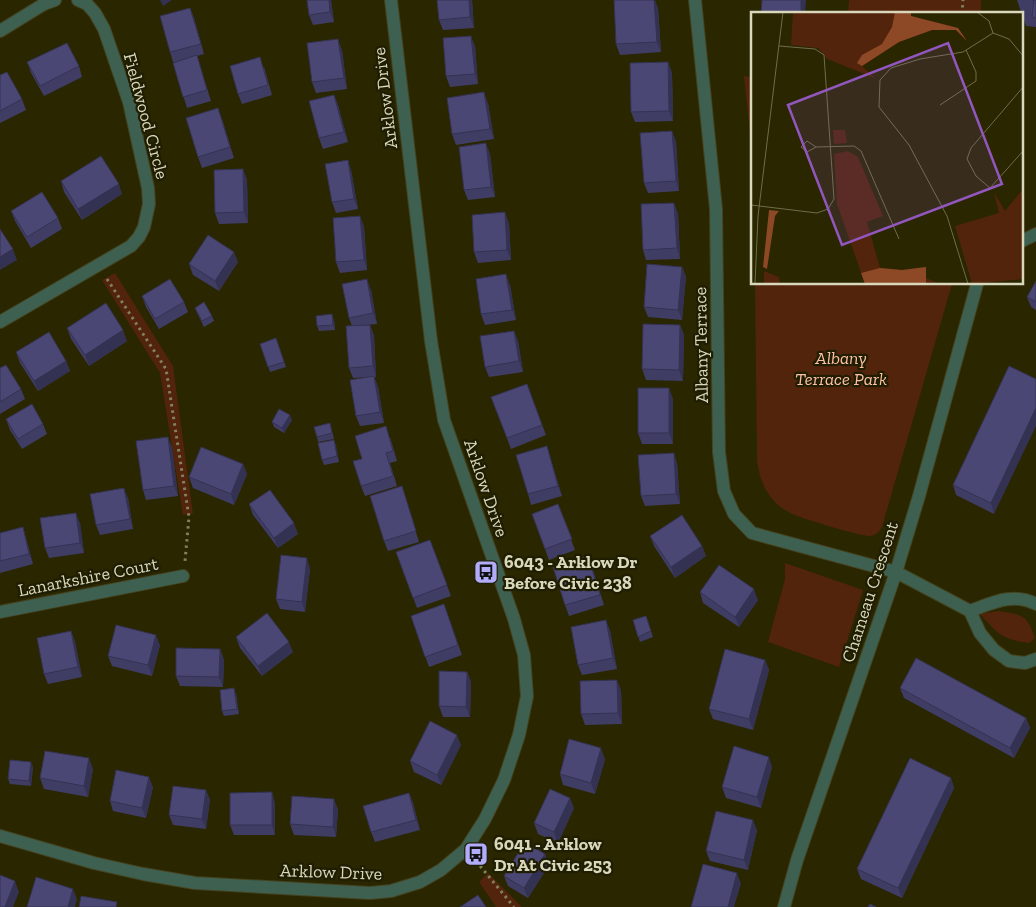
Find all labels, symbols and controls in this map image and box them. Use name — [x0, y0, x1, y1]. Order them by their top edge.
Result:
inset map — [751, 12, 1024, 285]
street label: Arklow Drive — [368, 46, 402, 150]
street label: Fieldwood Circle — [119, 50, 173, 182]
street label: Albany Terrace — [689, 287, 713, 403]
park label: Albany Terrace Park — [795, 347, 887, 390]
street label: Arklow Drive — [459, 436, 513, 540]
street label: Chameau Crescent — [837, 519, 903, 665]
place label: 6043 - Arklow Dr Before Civic 238 — [504, 551, 638, 594]
street label: Lanarkshire Court — [16, 553, 160, 601]
bus stop icon: 6043 - Arklow Dr Before Civic 238 — [473, 559, 499, 585]
place label: 6041 - Arklow Dr At Civic 253 — [494, 833, 612, 876]
bus stop icon: 6041 - Arklow Dr At Civic 253 — [463, 841, 489, 867]
street label: Arklow Drive — [280, 859, 382, 885]

